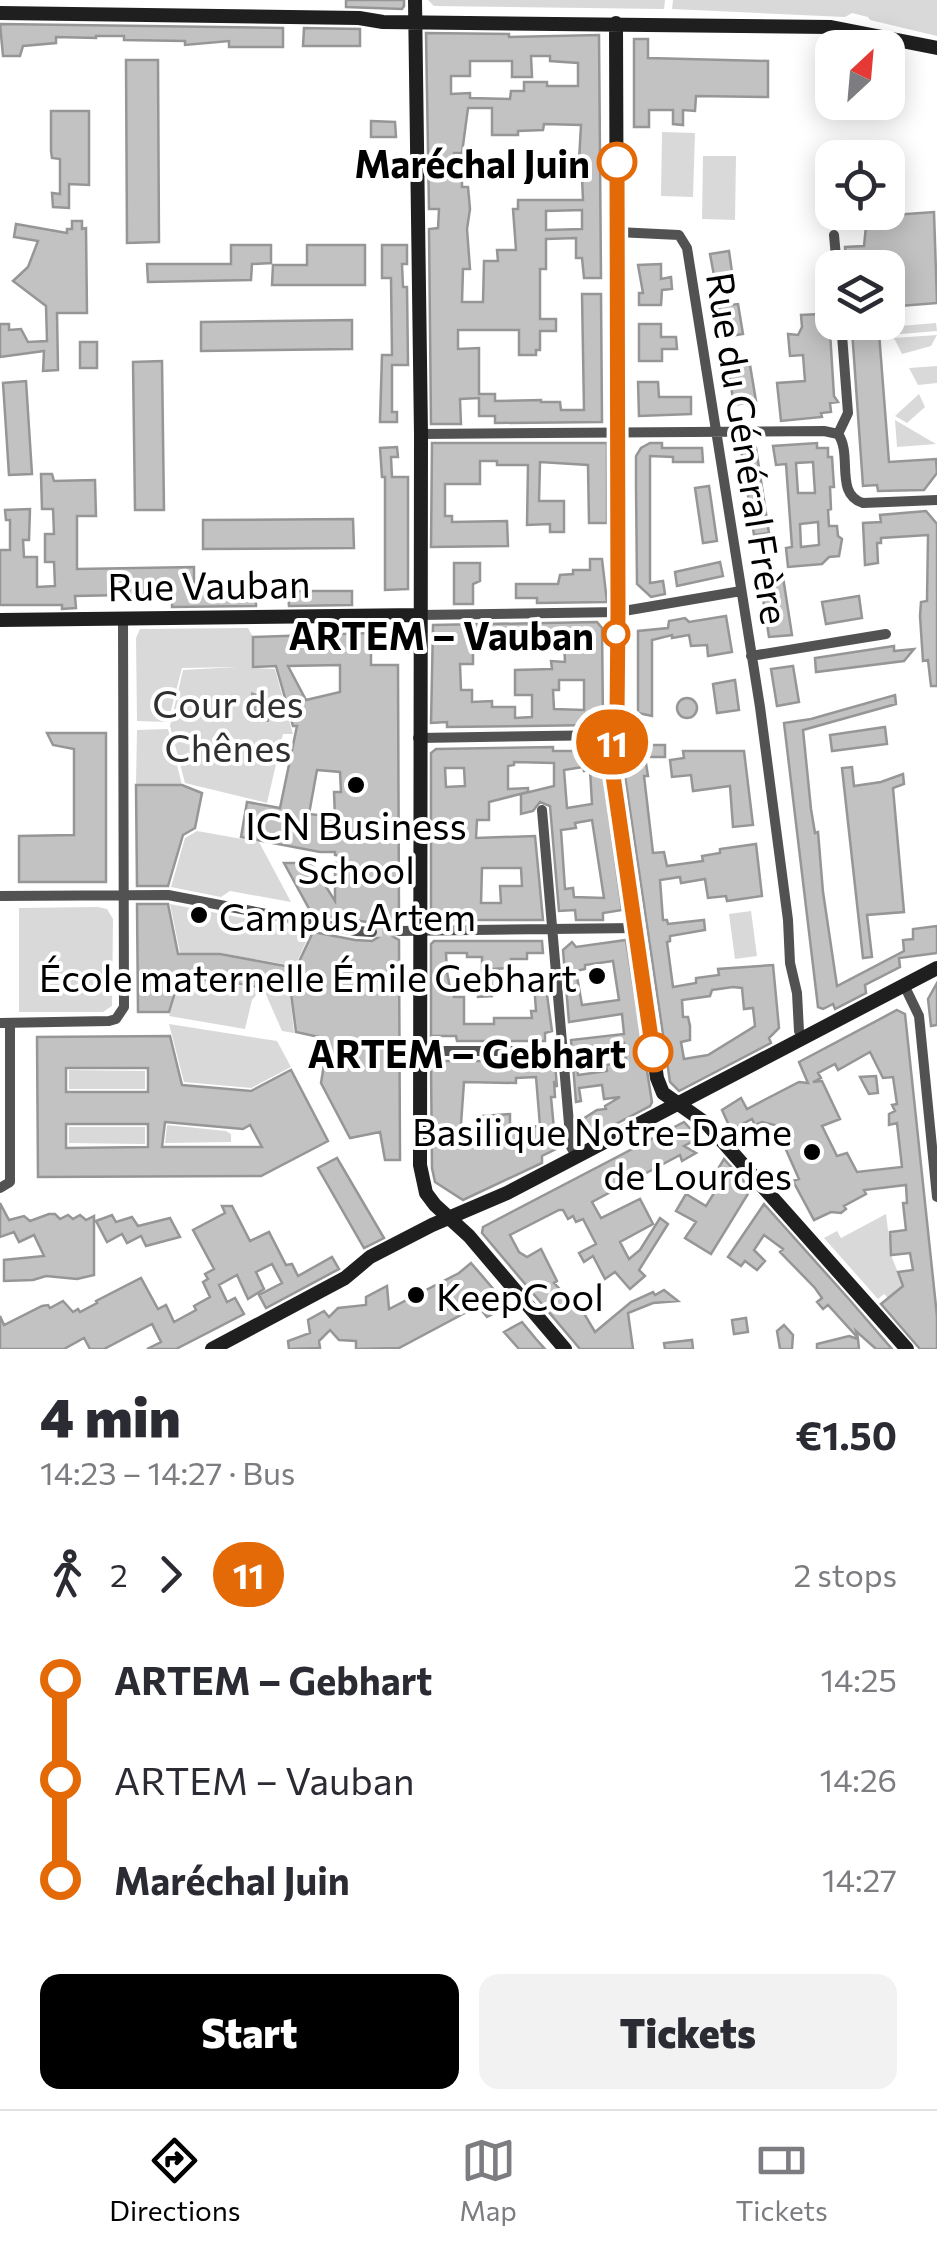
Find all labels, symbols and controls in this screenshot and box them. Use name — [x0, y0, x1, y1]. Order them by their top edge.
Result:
north arrow — [815, 30, 905, 120]
map controls — [815, 30, 905, 340]
place label: Maréchal Juin — [354, 139, 590, 186]
button: locate — [815, 140, 905, 230]
marker: Maréchal Juin — [598, 143, 636, 181]
button: layers — [815, 250, 905, 340]
street label: Rue du Général Frère — [698, 269, 800, 627]
street label: Rue Vauban — [107, 559, 311, 609]
place label: ARTEM – Vauban — [288, 611, 594, 658]
marker: ARTEM – Vauban — [603, 621, 629, 647]
park label: Cour des Chênes — [152, 679, 304, 770]
line badge: 11 — [567, 710, 657, 774]
text: 11 — [596, 721, 628, 764]
marker: ICN Business School — [345, 774, 367, 796]
place label: ICN Business School — [245, 801, 467, 892]
place label: Campus Artem — [219, 892, 476, 939]
marker: Campus Artem — [188, 904, 210, 926]
place label: École maternelle Émile Gebhart — [39, 953, 577, 1000]
marker: École maternelle Émile Gebhart — [586, 965, 608, 987]
place label: ARTEM – Gebhart — [308, 1029, 626, 1076]
marker: ARTEM – Gebhart — [634, 1033, 672, 1071]
place label: Basilique Notre-Dame de Lourdes — [412, 1107, 792, 1198]
marker: Basilique Notre-Dame de Lourdes — [801, 1141, 823, 1163]
place label: KeepCool — [436, 1272, 604, 1319]
marker: KeepCool — [405, 1284, 427, 1306]
text: 4 min — [40, 1381, 181, 1448]
text: €1.50 — [796, 1411, 897, 1458]
text: 14:23 – 14:27 · Bus — [40, 1452, 295, 1492]
icon: walk — [40, 1547, 95, 1602]
icon: forward — [143, 1547, 198, 1602]
text: 11 — [233, 1553, 264, 1596]
text: 2 — [110, 1554, 128, 1594]
text: 2 stops — [793, 1554, 897, 1594]
text: ARTEM – Gebhart — [114, 1656, 432, 1703]
text: 14:25 — [820, 1659, 897, 1699]
text: ARTEM – Vauban — [114, 1756, 414, 1803]
text: 14:26 — [819, 1759, 897, 1799]
text: Maréchal Juin — [114, 1856, 350, 1903]
text: 14:27 — [822, 1859, 897, 1899]
button: Start — [40, 1974, 459, 2089]
button: Tickets — [479, 1974, 897, 2089]
tab: Directions — [109, 2133, 241, 2227]
tab: Map — [459, 2133, 517, 2227]
tab: Tickets — [735, 2133, 828, 2227]

